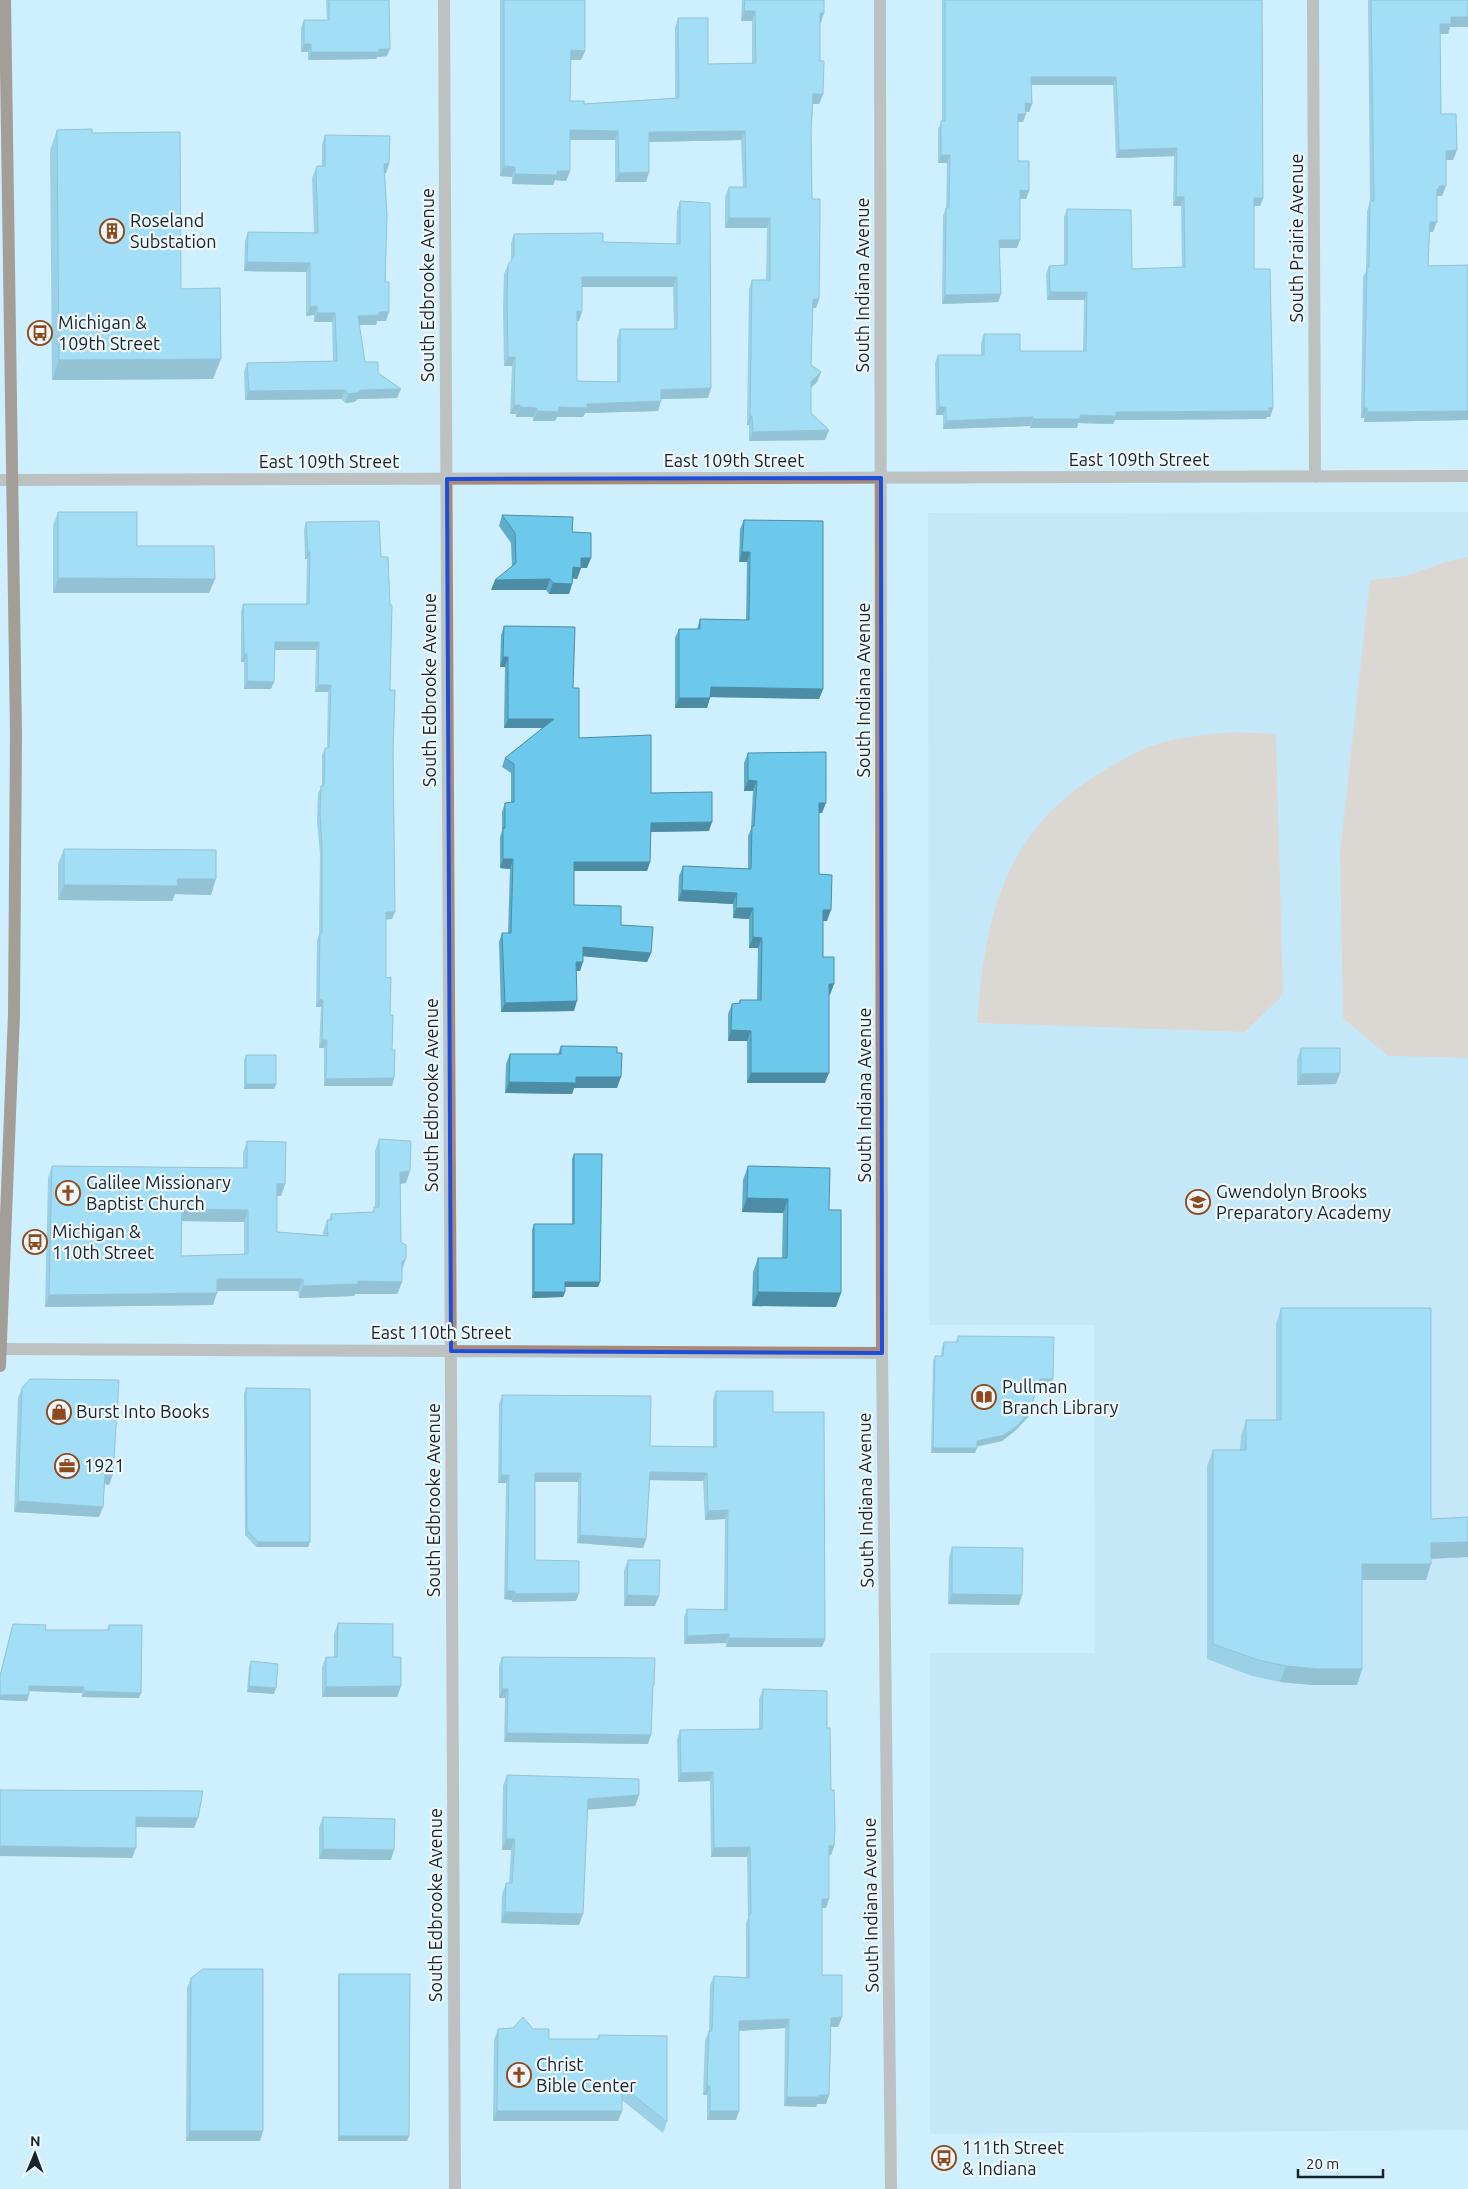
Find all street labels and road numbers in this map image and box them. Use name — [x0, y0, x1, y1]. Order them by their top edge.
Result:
street label: South Prairie Avenue — [1286, 154, 1306, 322]
street label: South Edbrooke Avenue — [417, 188, 437, 382]
street label: South Indiana Avenue — [852, 197, 872, 373]
street label: East 109th Street — [1069, 449, 1209, 469]
street label: East 109th Street — [664, 450, 804, 470]
street label: East 109th Street — [259, 451, 399, 471]
street label: South Edbrooke Avenue — [419, 593, 439, 787]
street label: South Indiana Avenue — [853, 602, 873, 778]
street label: South Edbrooke Avenue — [421, 998, 441, 1192]
street label: South Indiana Avenue — [854, 1007, 874, 1183]
street label: East 110th Street — [371, 1322, 511, 1342]
street label: South Edbrooke Avenue — [423, 1403, 443, 1597]
street label: South Indiana Avenue — [853, 1412, 877, 1588]
street label: South Edbrooke Avenue — [425, 1808, 445, 2002]
street label: South Indiana Avenue — [858, 1817, 882, 1993]

